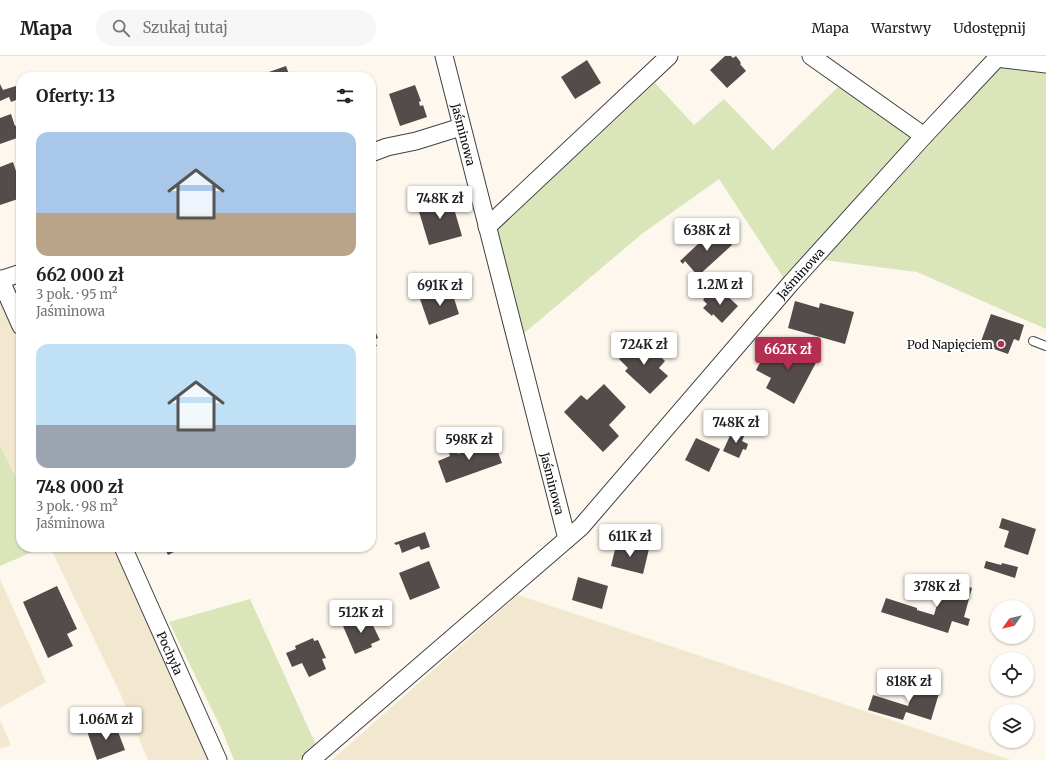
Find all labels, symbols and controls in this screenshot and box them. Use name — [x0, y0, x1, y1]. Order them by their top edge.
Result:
search box — [96, 10, 376, 46]
text: Mapa — [20, 16, 72, 40]
icon: search — [110, 17, 132, 39]
text: Szukaj tutaj — [142, 18, 228, 37]
text: Mapa — [812, 19, 849, 37]
text: Warstwy — [871, 19, 931, 37]
text: Udostępnij — [953, 19, 1026, 37]
text: Oferty: 13 — [36, 85, 115, 107]
icon: filters — [334, 85, 356, 107]
street label: Jaśminowa — [449, 101, 479, 168]
icon: home — [160, 158, 232, 230]
pin: 748K zł — [403, 186, 477, 220]
text: 748K zł — [416, 190, 464, 207]
pin: 638K zł — [670, 218, 744, 252]
text: 638K zł — [683, 222, 731, 239]
street label: Jaśminowa — [773, 244, 827, 303]
text: 662 000 zł — [36, 264, 124, 286]
pin: 1.2M zł — [683, 272, 757, 306]
pin: 691K zł — [403, 273, 477, 307]
text: 1.2M zł — [697, 276, 743, 293]
text: 691K zł — [417, 277, 463, 294]
text: 3 pok. · 95 m² — [36, 286, 117, 303]
text: Jaśminowa — [36, 303, 105, 320]
pin: 724K zł — [607, 332, 681, 366]
text: 724K zł — [620, 336, 668, 353]
pin: 662K zł — [751, 337, 825, 371]
place label: Pod Napięciem — [907, 337, 993, 352]
marker: Pod Napięciem — [996, 339, 1006, 349]
text: 662K zł — [764, 341, 812, 358]
icon: home — [160, 370, 232, 442]
pin: 748K zł — [699, 410, 773, 444]
text: 748K zł — [712, 414, 760, 431]
pin: 598K zł — [432, 427, 506, 461]
text: 598K zł — [445, 431, 493, 448]
street label: Jaśminowa — [537, 450, 568, 517]
text: 748 000 zł — [36, 476, 124, 498]
text: 3 pok. · 98 m² — [36, 498, 118, 515]
text: Jaśminowa — [36, 515, 105, 532]
pin: 611K zł — [593, 524, 667, 558]
text: 611K zł — [608, 528, 652, 545]
pin: 378K zł — [900, 574, 974, 608]
text: 378K zł — [914, 578, 960, 595]
pin: 512K zł — [324, 600, 398, 634]
north arrow — [990, 600, 1034, 644]
map controls — [990, 600, 1034, 748]
text: 512K zł — [338, 604, 384, 621]
street label: Pochyła — [154, 629, 187, 678]
button: locate — [990, 652, 1034, 696]
pin: 818K zł — [872, 669, 946, 703]
text: 818K zł — [886, 673, 932, 690]
button: layers — [990, 704, 1034, 748]
pin: 1.06M zł — [65, 707, 147, 741]
text: 1.06M zł — [79, 711, 133, 728]

